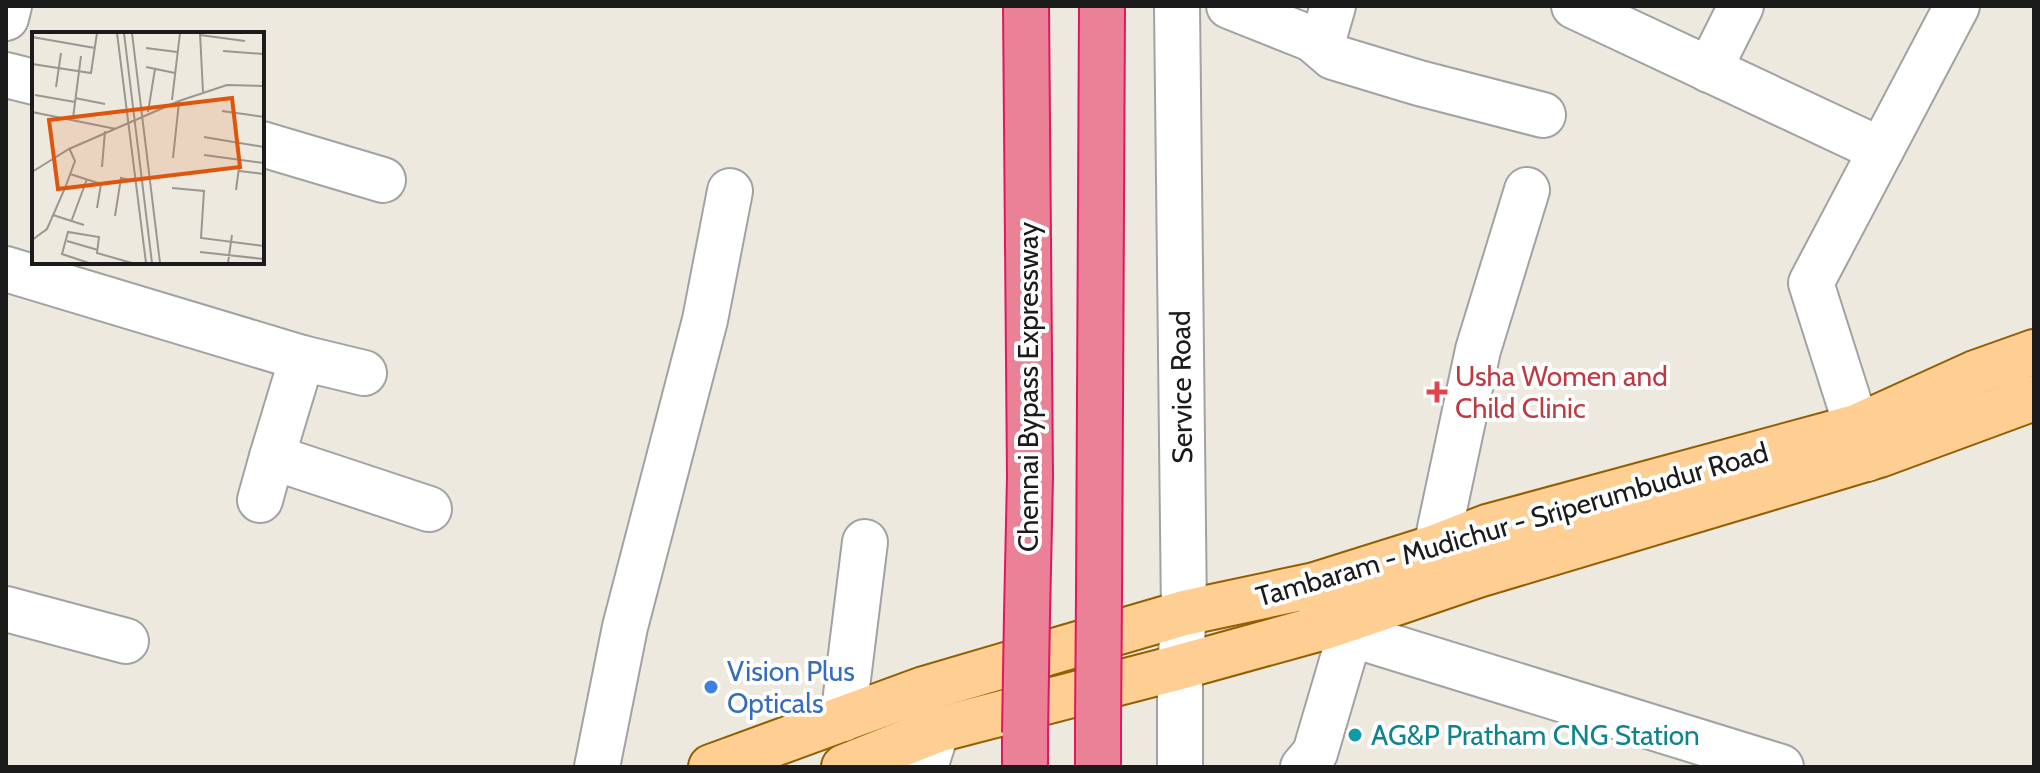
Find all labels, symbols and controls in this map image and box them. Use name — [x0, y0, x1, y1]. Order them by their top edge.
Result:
inset map — [32, 32, 264, 264]
street label: Chennai Bypass Expressway — [1011, 222, 1045, 552]
street label: Service Road — [1163, 310, 1199, 464]
place label: Usha Women and Child Clinic — [1455, 359, 1668, 425]
marker: Usha Women and Child Clinic — [1426, 381, 1448, 403]
street label: Tambaram - Mudichur - Sriperumbudur Road — [1252, 434, 1772, 614]
place label: Vision Plus Opticals — [727, 654, 855, 720]
marker: Vision Plus Opticals — [702, 678, 720, 696]
place label: AG&P Pratham CNG Station — [1371, 718, 1700, 752]
marker: AG&P Pratham CNG Station — [1346, 726, 1364, 744]

